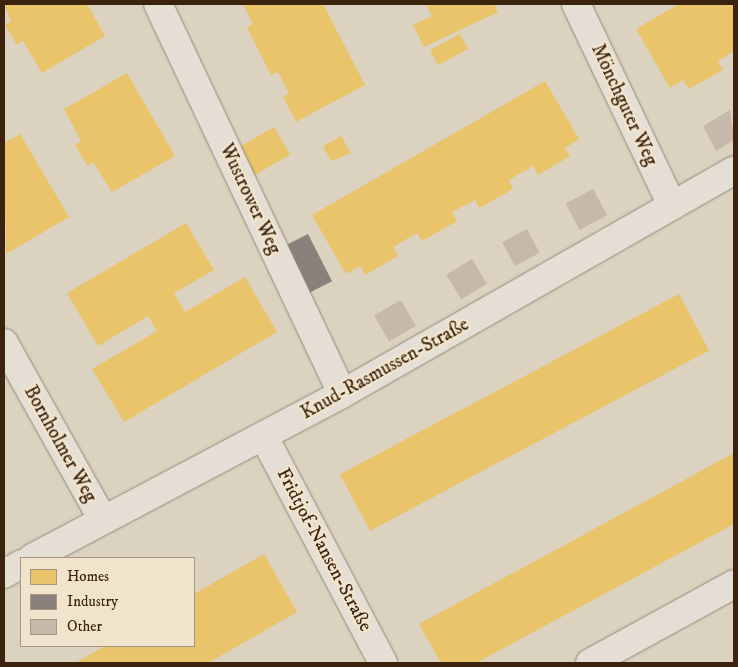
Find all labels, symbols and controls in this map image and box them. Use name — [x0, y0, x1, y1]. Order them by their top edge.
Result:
street label: Mönchguter Weg — [586, 41, 662, 169]
street label: Wustrower Weg — [214, 140, 286, 258]
street label: Knud-Rasmussen-Straße — [297, 313, 473, 425]
street label: Bornholmer Weg — [19, 382, 101, 506]
street label: Fridtjof-Nansen-Straße — [271, 465, 377, 635]
legend — [20, 557, 195, 647]
text: Homes — [67, 567, 109, 586]
text: Industry — [67, 592, 118, 611]
text: Other — [67, 617, 102, 636]

